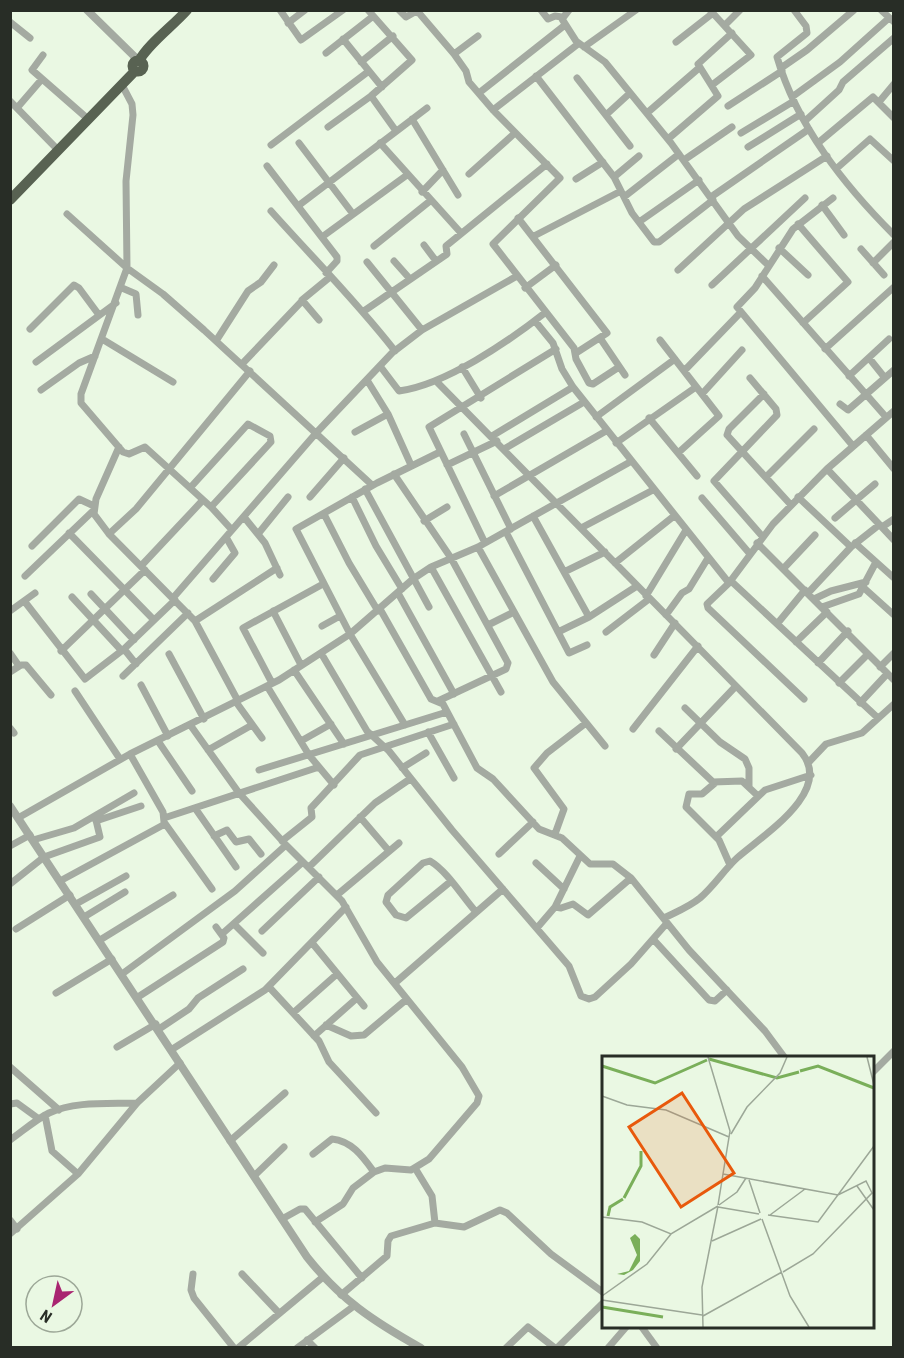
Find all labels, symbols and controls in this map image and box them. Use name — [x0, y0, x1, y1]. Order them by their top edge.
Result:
inset map — [602, 1056, 874, 1328]
north arrow — [24, 1274, 84, 1334]
text: N — [37, 1306, 55, 1327]

